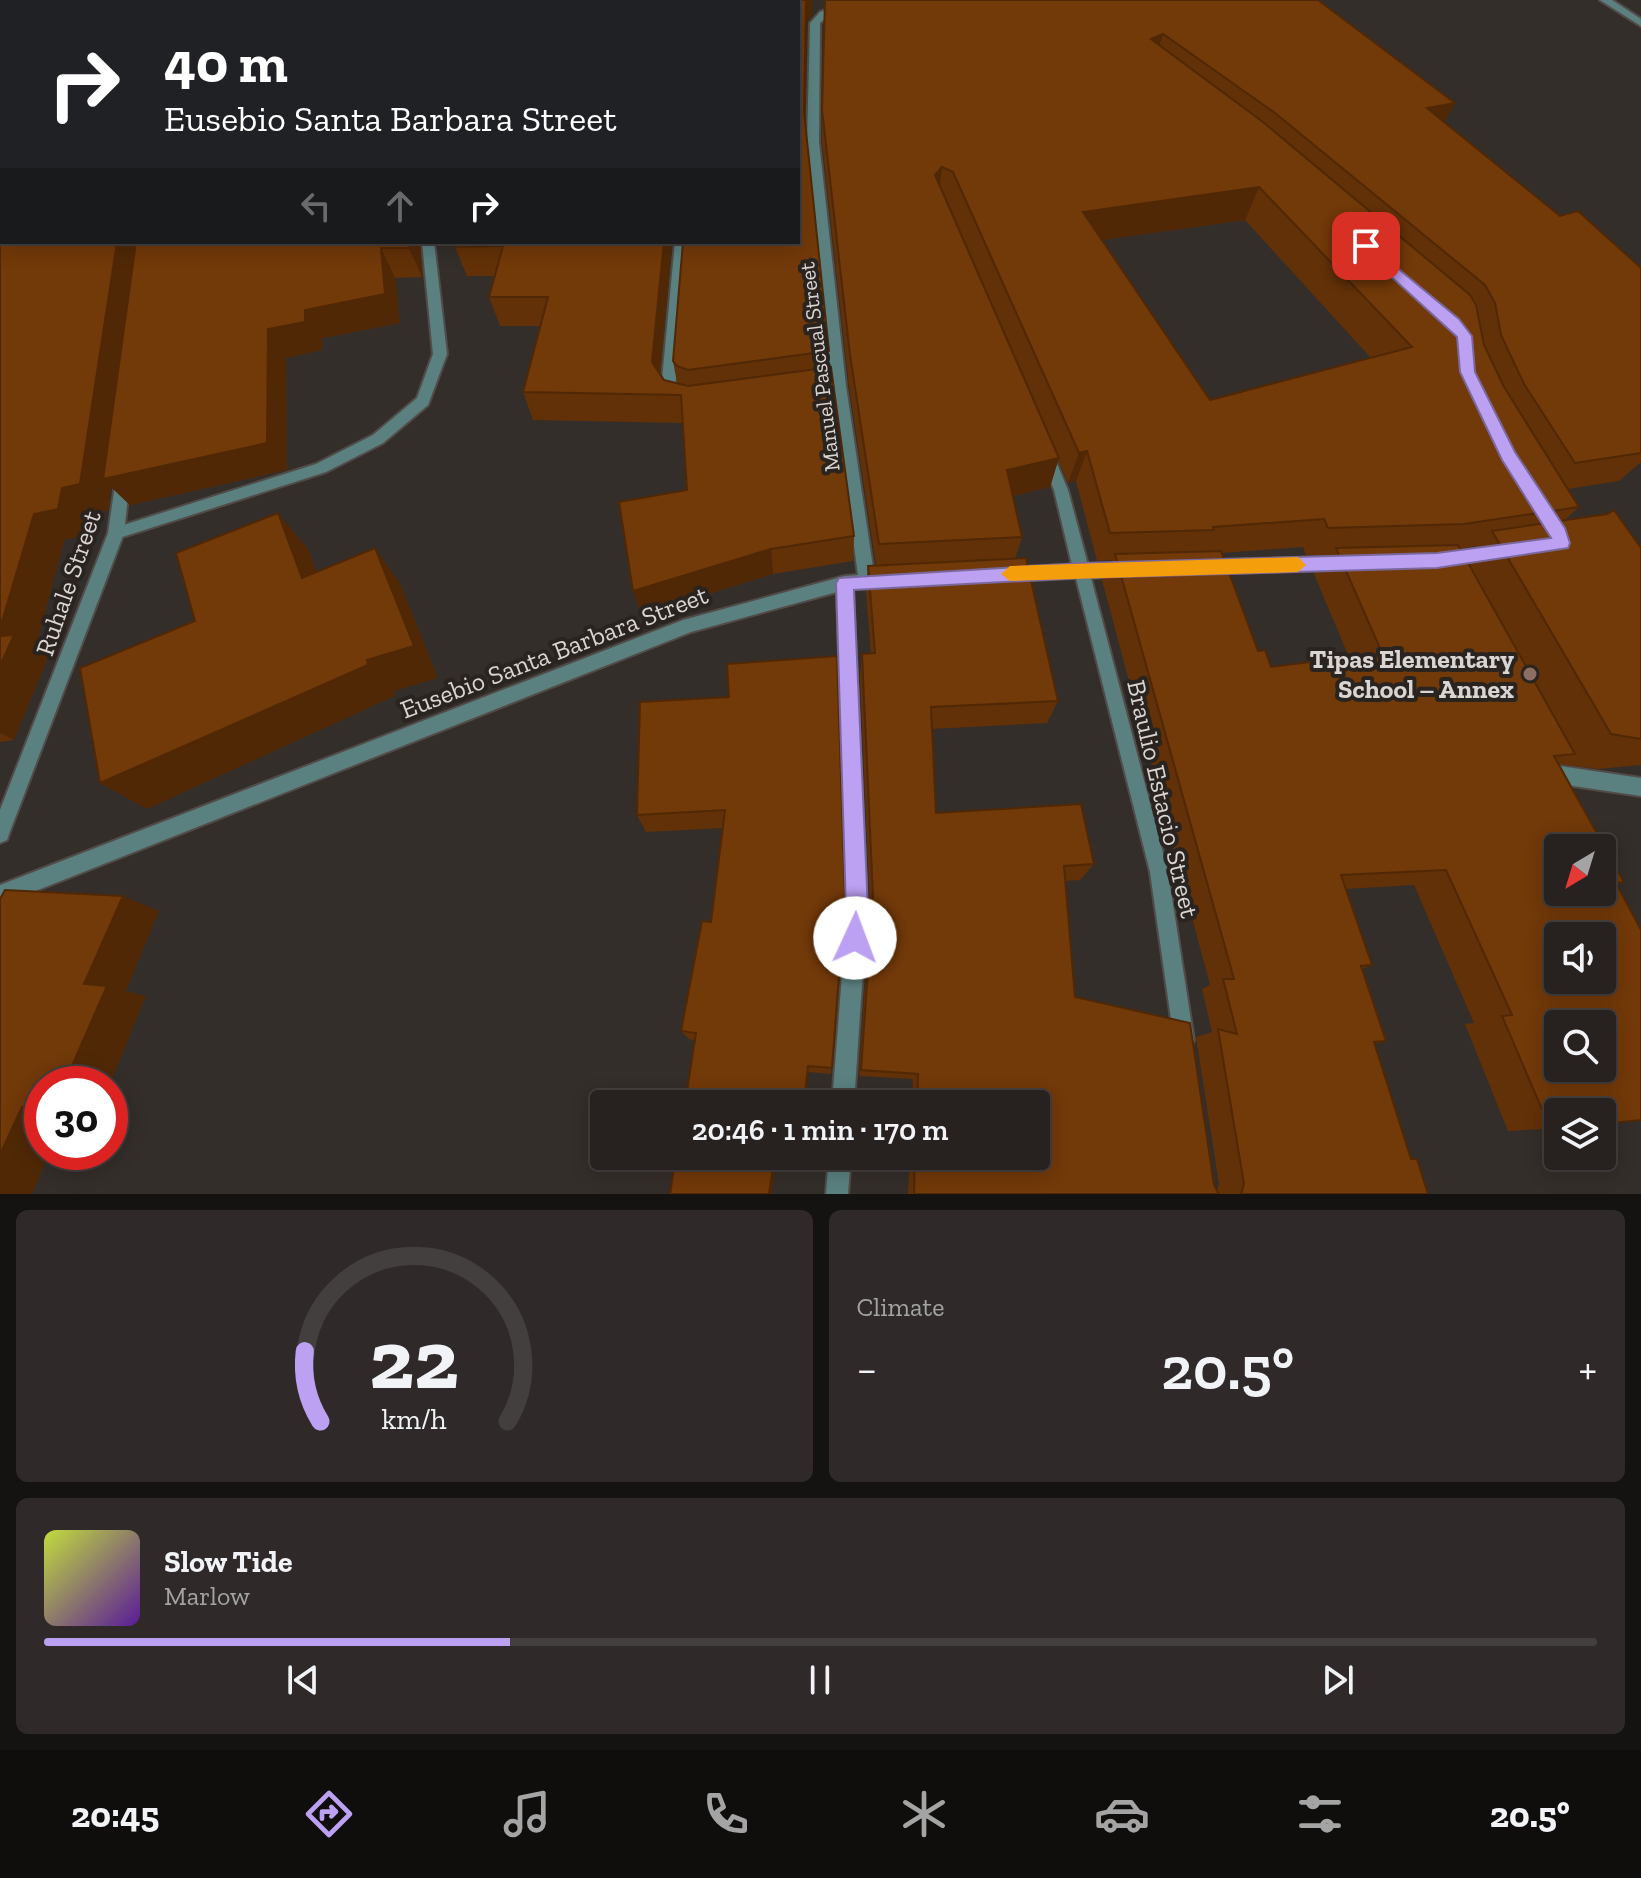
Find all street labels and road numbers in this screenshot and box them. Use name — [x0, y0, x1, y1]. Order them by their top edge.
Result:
street label: Manuel Pascual Street — [793, 260, 846, 473]
street label: Ruhale Street — [28, 506, 108, 660]
street label: Eusebio Santa Barbara Street — [396, 578, 713, 725]
street label: Braulio Estacio Street — [1120, 677, 1206, 921]

